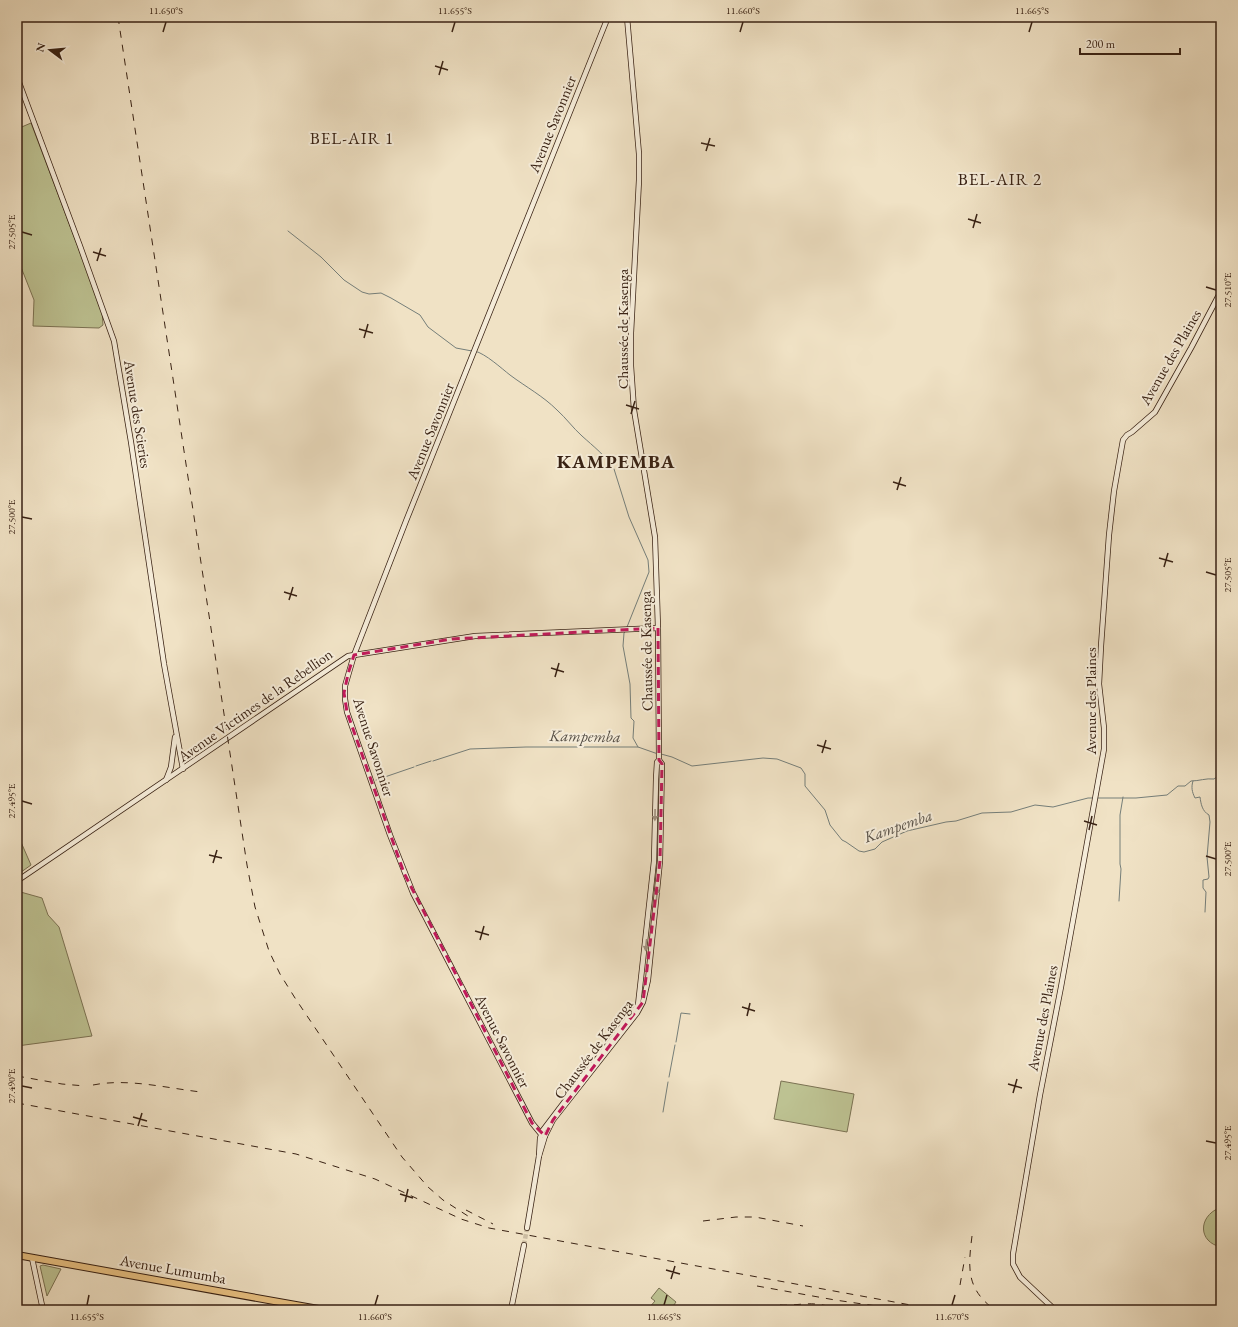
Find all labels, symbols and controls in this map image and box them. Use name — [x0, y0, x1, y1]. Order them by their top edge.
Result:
text: 11.650°S — [149, 4, 183, 17]
text: 11.655°S — [438, 4, 472, 17]
text: 11.660°S — [726, 4, 760, 17]
text: 11.665°S — [1015, 4, 1049, 17]
north arrow — [30, 30, 70, 70]
scale bar — [1080, 30, 1180, 56]
text: 200 m — [1086, 36, 1116, 52]
text: N — [32, 41, 48, 53]
street label: Avenue Savonnier — [524, 73, 580, 176]
district label: BEL-AIR 1 — [310, 127, 394, 149]
district label: BEL-AIR 2 — [958, 168, 1042, 190]
text: 27.505°E — [5, 214, 18, 249]
street label: Chaussée de Kasenga — [613, 269, 632, 389]
text: 27.510°E — [1221, 272, 1234, 307]
street label: Avenue des Plaines — [1134, 306, 1205, 409]
street label: Avenue des Scieries — [120, 358, 156, 470]
street label: Avenue Savonnier — [402, 380, 458, 483]
district label: KAMPEMBA — [557, 449, 675, 474]
text: 27.500°E — [5, 499, 18, 534]
text: 27.505°E — [1221, 557, 1234, 592]
street label: Chaussée de Kasenga — [635, 591, 657, 711]
street label: Avenue Victimes de la Rebellion — [173, 644, 336, 766]
street label: Avenue des Plaines — [1081, 647, 1100, 756]
street label: Avenue Savonnier — [349, 694, 399, 799]
water label: Kampemba — [548, 725, 621, 747]
text: 27.495°E — [5, 783, 18, 818]
water label: Kampemba — [860, 804, 935, 848]
one-way arrow — [652, 809, 659, 821]
text: 27.500°E — [1221, 841, 1234, 876]
one-way arrow — [653, 887, 660, 900]
one-way arrow — [642, 939, 649, 951]
street label: Avenue des Plaines — [1022, 963, 1062, 1074]
street label: Avenue Savonnier — [471, 990, 535, 1091]
street label: Chaussée de Kasenga — [549, 995, 637, 1103]
text: 27.490°E — [5, 1068, 18, 1103]
text: 27.495°E — [1221, 1125, 1234, 1160]
street label: Avenue Lumumba — [117, 1250, 228, 1288]
text: 11.655°S — [70, 1310, 104, 1323]
text: 11.660°S — [358, 1310, 392, 1323]
text: 11.665°S — [647, 1310, 681, 1323]
text: 11.670°S — [935, 1310, 969, 1323]

